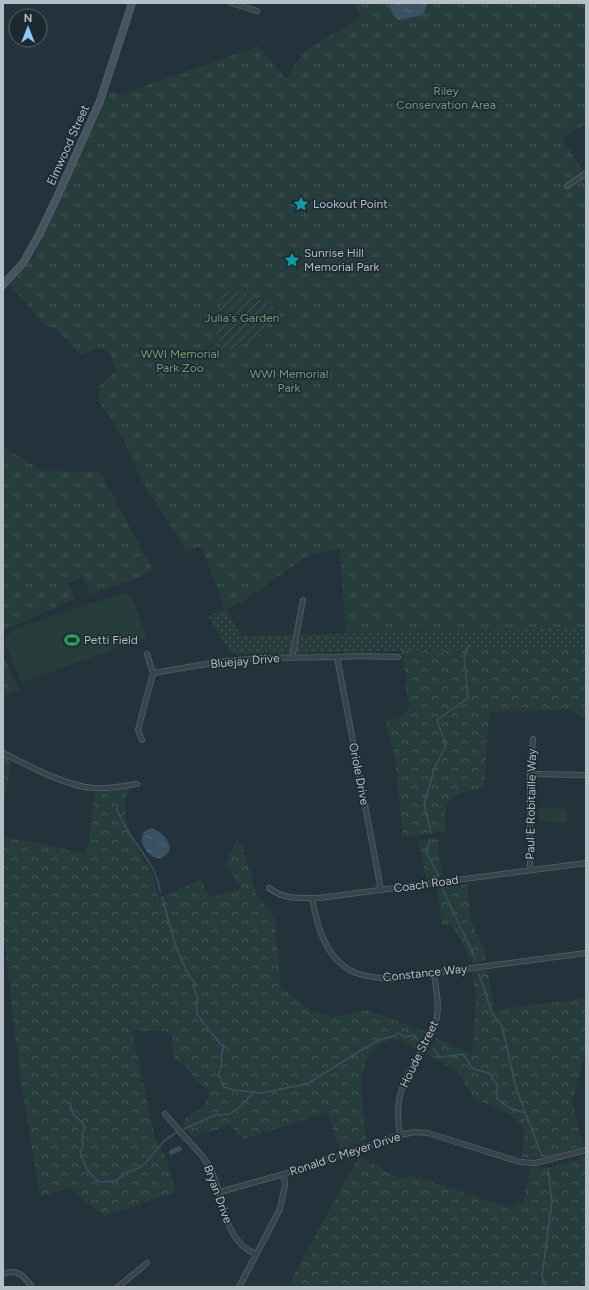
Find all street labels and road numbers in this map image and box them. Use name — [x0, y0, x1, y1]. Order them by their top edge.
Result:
street label: Elmwood Street — [44, 102, 92, 187]
street label: Bluejay Drive — [210, 651, 281, 671]
street label: Oriole Drive — [346, 742, 372, 807]
street label: Paul E Robitaille Way — [523, 748, 539, 860]
street label: Coach Road — [393, 873, 459, 895]
street label: Constance Way — [382, 962, 468, 984]
street label: Houde Street — [397, 1018, 441, 1090]
street label: Ronald C Meyer Drive — [288, 1129, 403, 1179]
street label: Bryan Drive — [201, 1163, 235, 1226]

